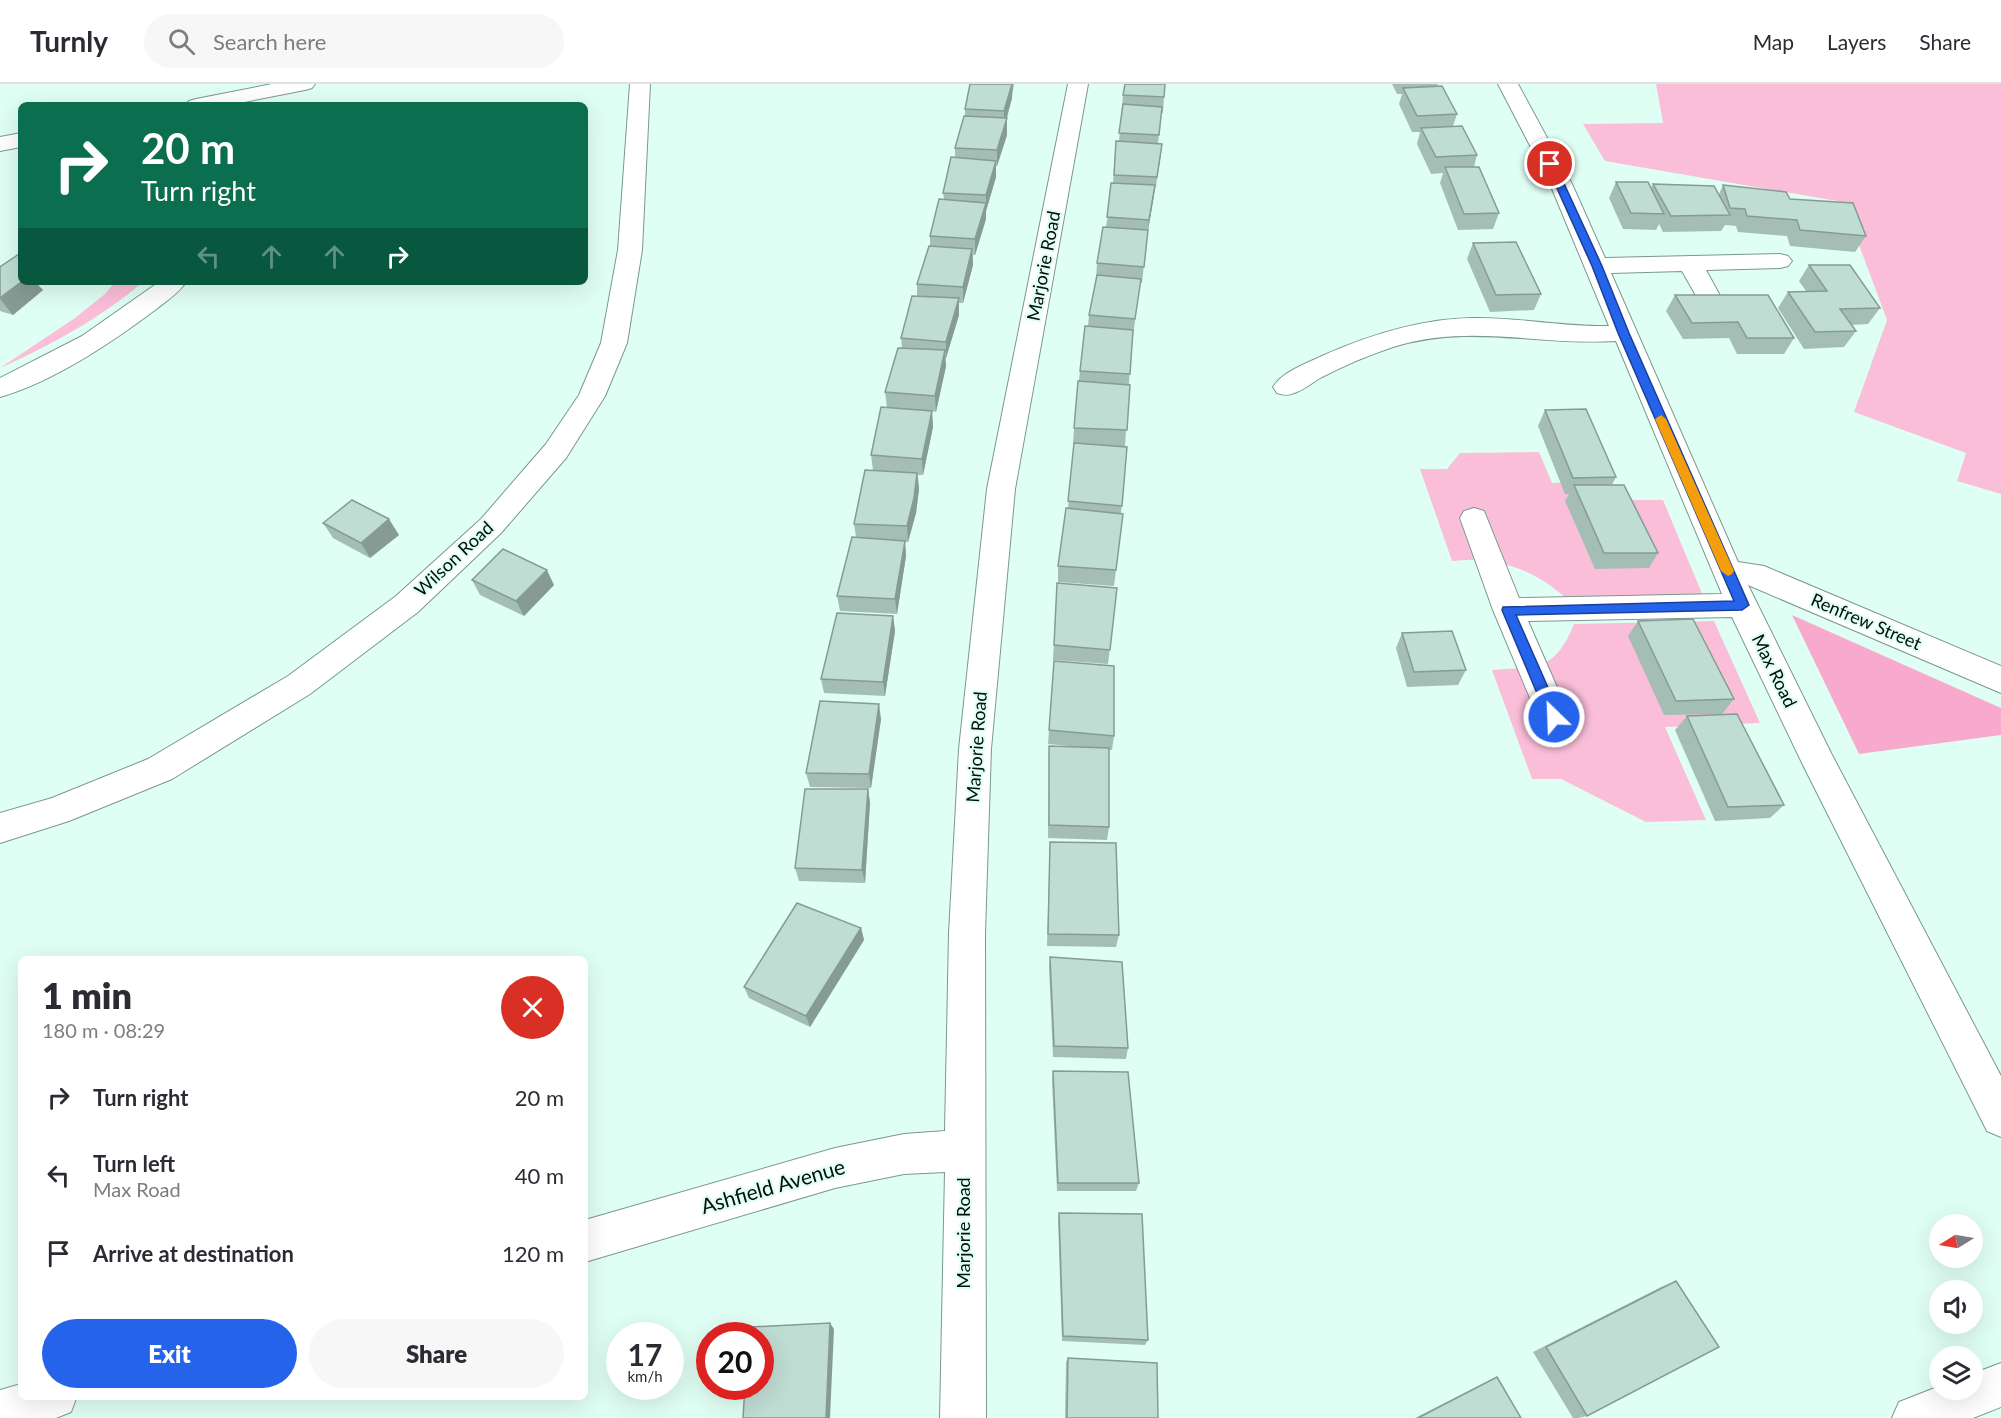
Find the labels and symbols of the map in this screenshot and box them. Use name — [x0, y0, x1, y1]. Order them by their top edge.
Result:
pin — [1524, 138, 1575, 189]
street label: Marjorie Road — [1022, 209, 1064, 323]
street label: Wilson Road — [409, 516, 497, 600]
street label: Renfrew Street — [1808, 588, 1925, 654]
street label: Max Road — [1748, 630, 1802, 711]
position arrow — [1522, 685, 1586, 749]
street label: Marjorie Road — [961, 691, 991, 803]
street label: Ashfield Avenue — [698, 1153, 848, 1218]
street label: Marjorie Road — [952, 1177, 974, 1289]
north arrow — [1929, 1214, 1983, 1268]
speed limit sign: 20 — [696, 1322, 774, 1400]

